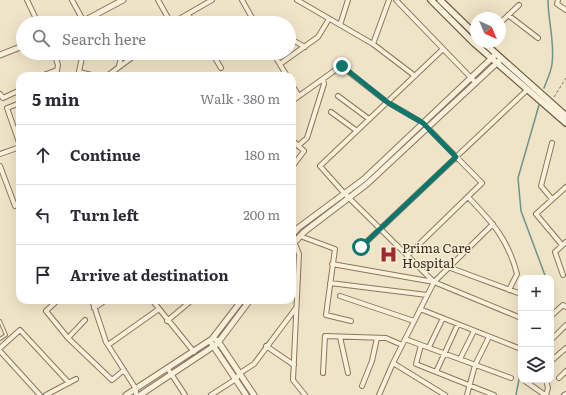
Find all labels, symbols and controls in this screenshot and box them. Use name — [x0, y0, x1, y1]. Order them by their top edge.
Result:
north arrow — [470, 12, 506, 48]
search box — [16, 16, 296, 60]
icon: search — [30, 27, 52, 49]
text: Search here — [62, 27, 146, 50]
route end — [333, 57, 351, 75]
text: 5 min — [32, 86, 80, 111]
text: Walk · 380 m — [200, 89, 280, 108]
text: Continue — [70, 143, 140, 166]
icon: ahead — [32, 144, 54, 166]
text: 180 m — [245, 145, 280, 164]
text: Turn left — [70, 203, 139, 226]
icon: left — [32, 204, 54, 226]
text: 200 m — [243, 205, 280, 224]
route start — [352, 238, 370, 256]
place label: Prima Care Hospital — [402, 238, 471, 272]
hospital icon: Prima Care Hospital — [379, 244, 399, 264]
text: Arrive at destination — [70, 263, 229, 286]
icon: arrive — [32, 264, 54, 286]
map controls — [518, 275, 554, 383]
button: + — [518, 275, 554, 311]
button: − — [518, 311, 554, 347]
button: layers — [518, 347, 554, 383]

